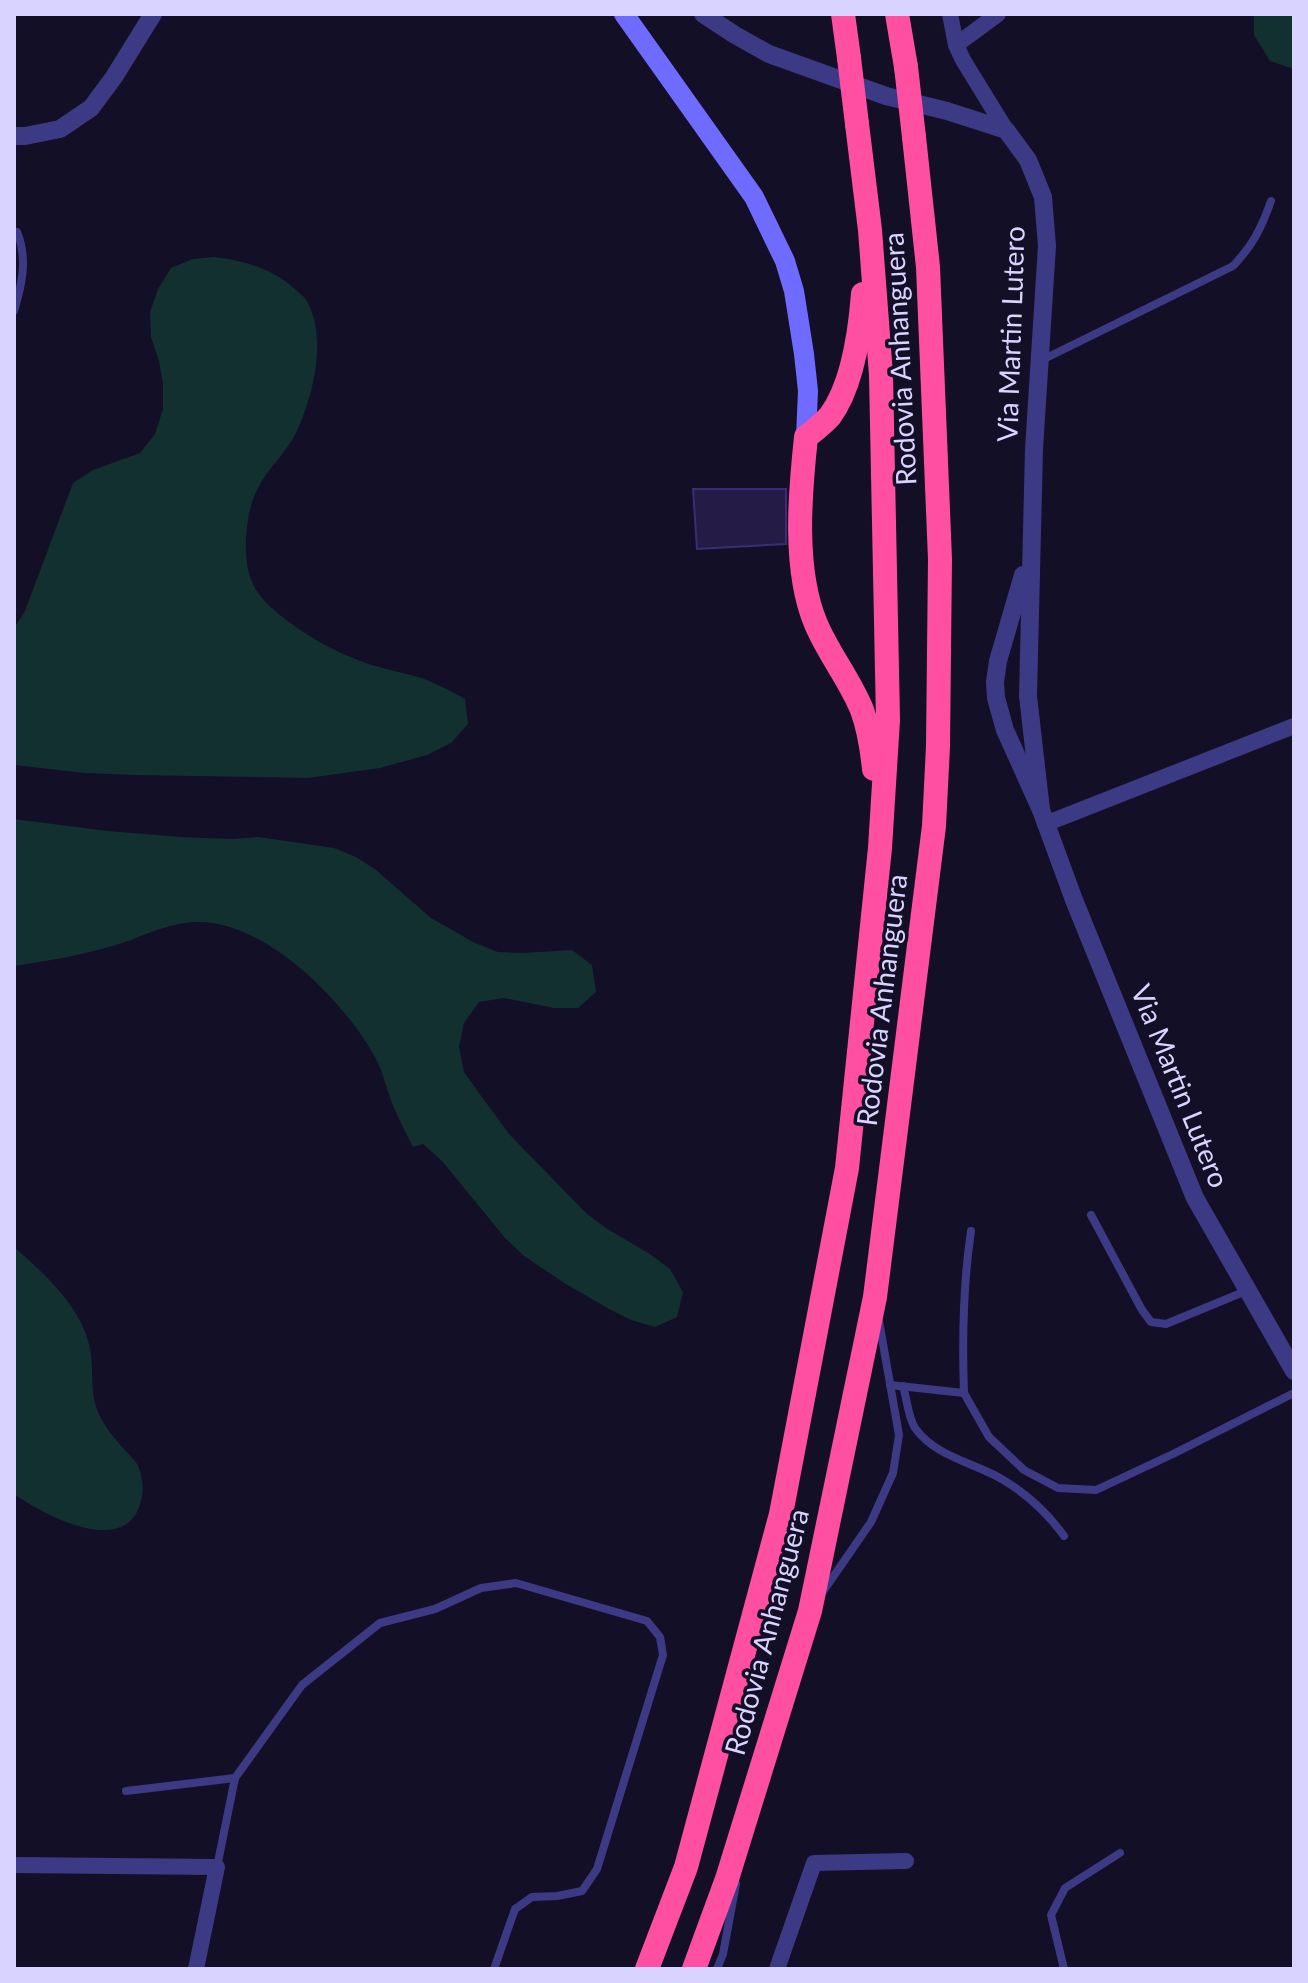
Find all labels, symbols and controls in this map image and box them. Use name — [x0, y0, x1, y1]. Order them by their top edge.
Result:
street label: Via Martin Lutero — [989, 225, 1031, 442]
street label: Rodovia Anhanguera — [875, 232, 923, 487]
street label: Rodovia Anhanguera — [849, 872, 913, 1128]
street label: Via Martin Lutero — [1125, 979, 1237, 1192]
street label: Rodovia Anhanguera — [717, 1505, 815, 1759]

